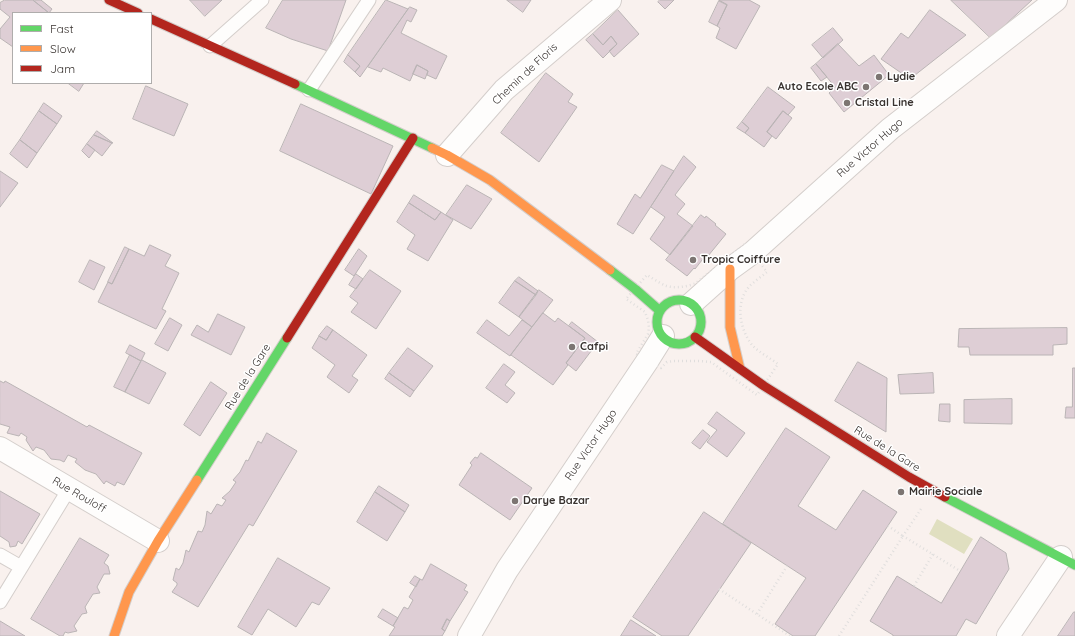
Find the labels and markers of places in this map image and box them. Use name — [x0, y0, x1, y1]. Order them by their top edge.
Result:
place label: Lydie — [887, 70, 915, 84]
marker: Lydie — [874, 72, 884, 82]
place label: Auto Ecole ABC — [778, 80, 858, 94]
marker: Auto Ecole ABC — [861, 82, 871, 92]
place label: Cristal Line — [855, 96, 914, 110]
marker: Cristal Line — [842, 98, 852, 108]
place label: Tropic Coiffure — [701, 253, 780, 267]
marker: Tropic Coiffure — [688, 255, 698, 265]
place label: Cafpi — [580, 340, 608, 354]
marker: Cafpi — [567, 342, 577, 352]
place label: Mairie Sociale — [909, 485, 982, 499]
marker: Mairie Sociale — [896, 487, 906, 497]
place label: Darye Bazar — [523, 494, 590, 508]
marker: Darye Bazar — [510, 496, 520, 506]

